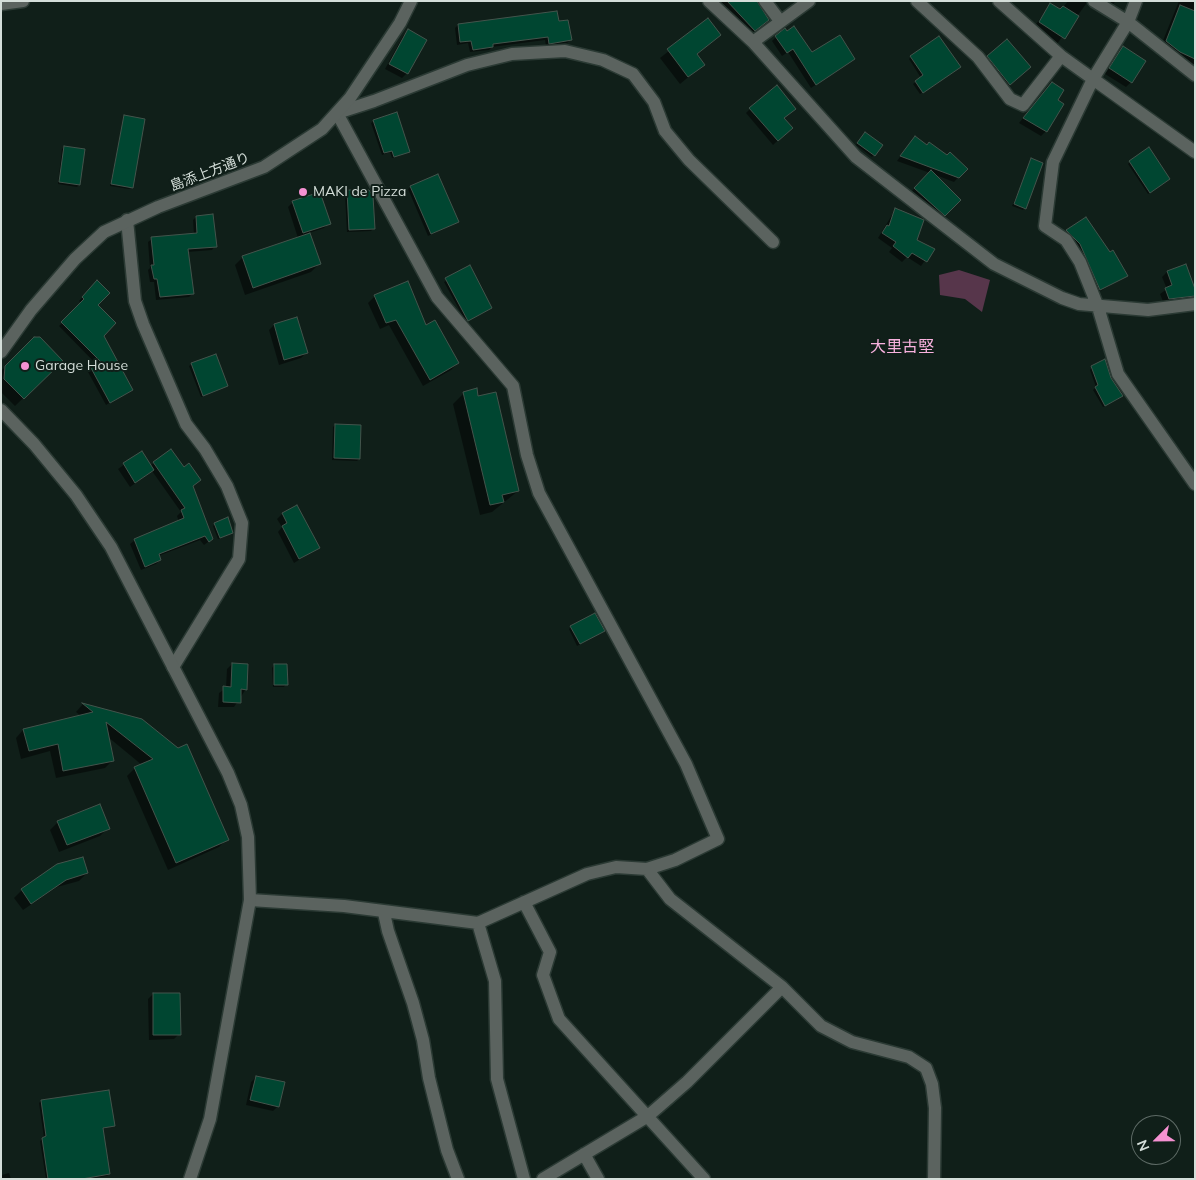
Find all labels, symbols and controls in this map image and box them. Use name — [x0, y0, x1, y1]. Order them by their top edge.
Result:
street label: 島添上方通り — [168, 149, 252, 195]
place label: MAKI de Pizza — [313, 184, 406, 200]
marker: MAKI de Pizza — [297, 186, 309, 198]
district label: 大里古堅 — [870, 337, 934, 357]
place label: Garage House — [35, 358, 128, 374]
marker: Garage House — [19, 360, 31, 372]
north arrow — [1131, 1115, 1181, 1165]
text: N — [1133, 1137, 1153, 1154]

